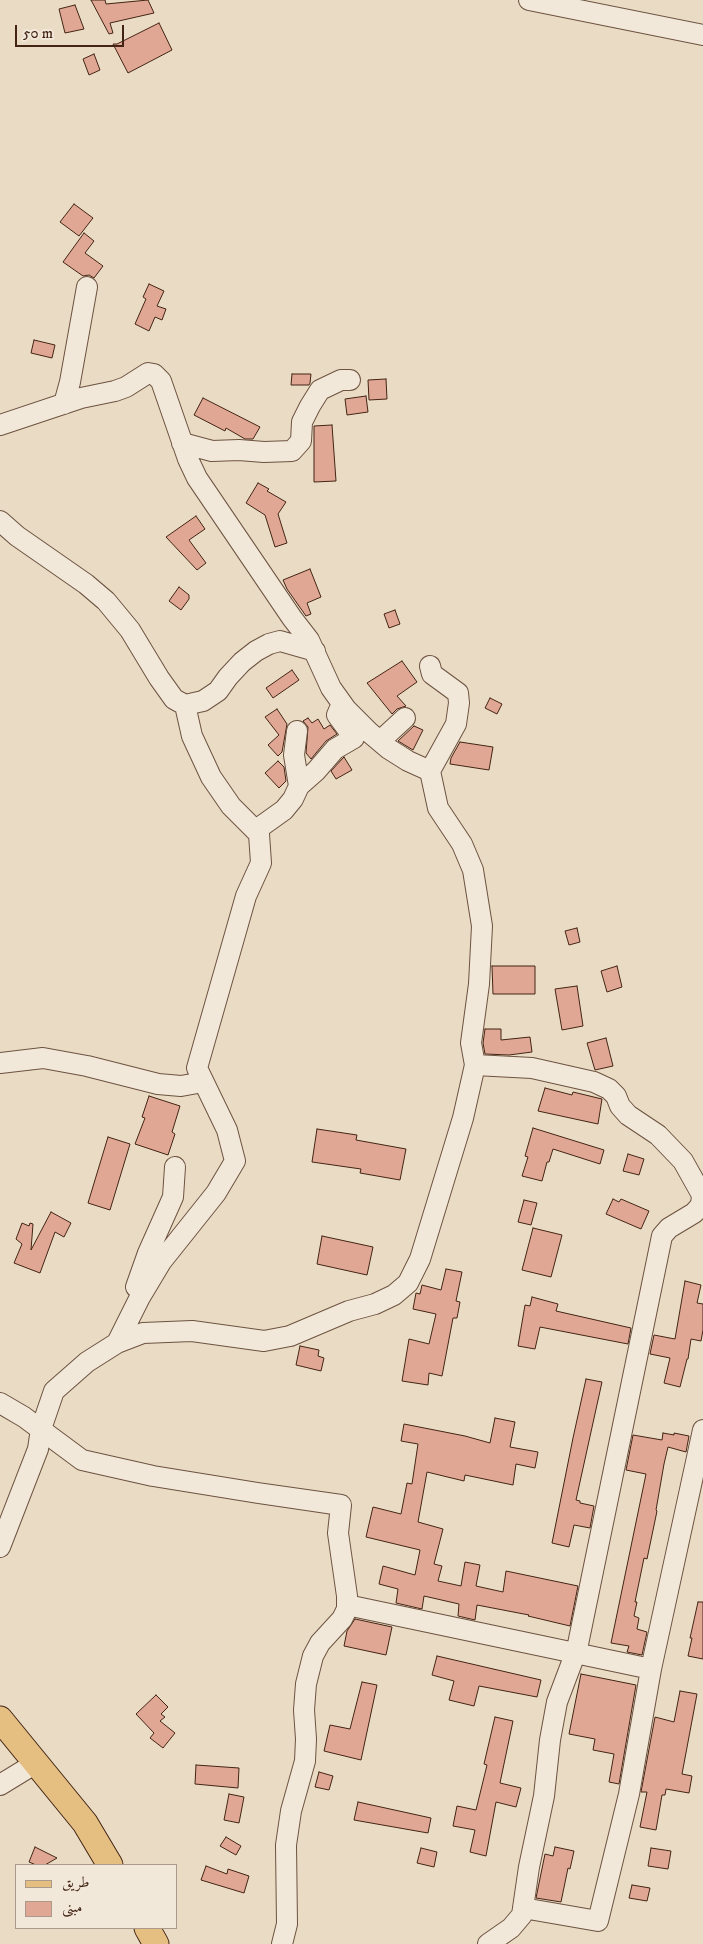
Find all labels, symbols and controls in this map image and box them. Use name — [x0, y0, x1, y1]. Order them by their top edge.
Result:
scale bar — [18, 15, 126, 47]
text: 50 m — [23, 24, 53, 43]
legend — [15, 1864, 178, 1929]
text: طريق — [62, 1873, 89, 1892]
text: مبنى — [62, 1898, 82, 1917]

